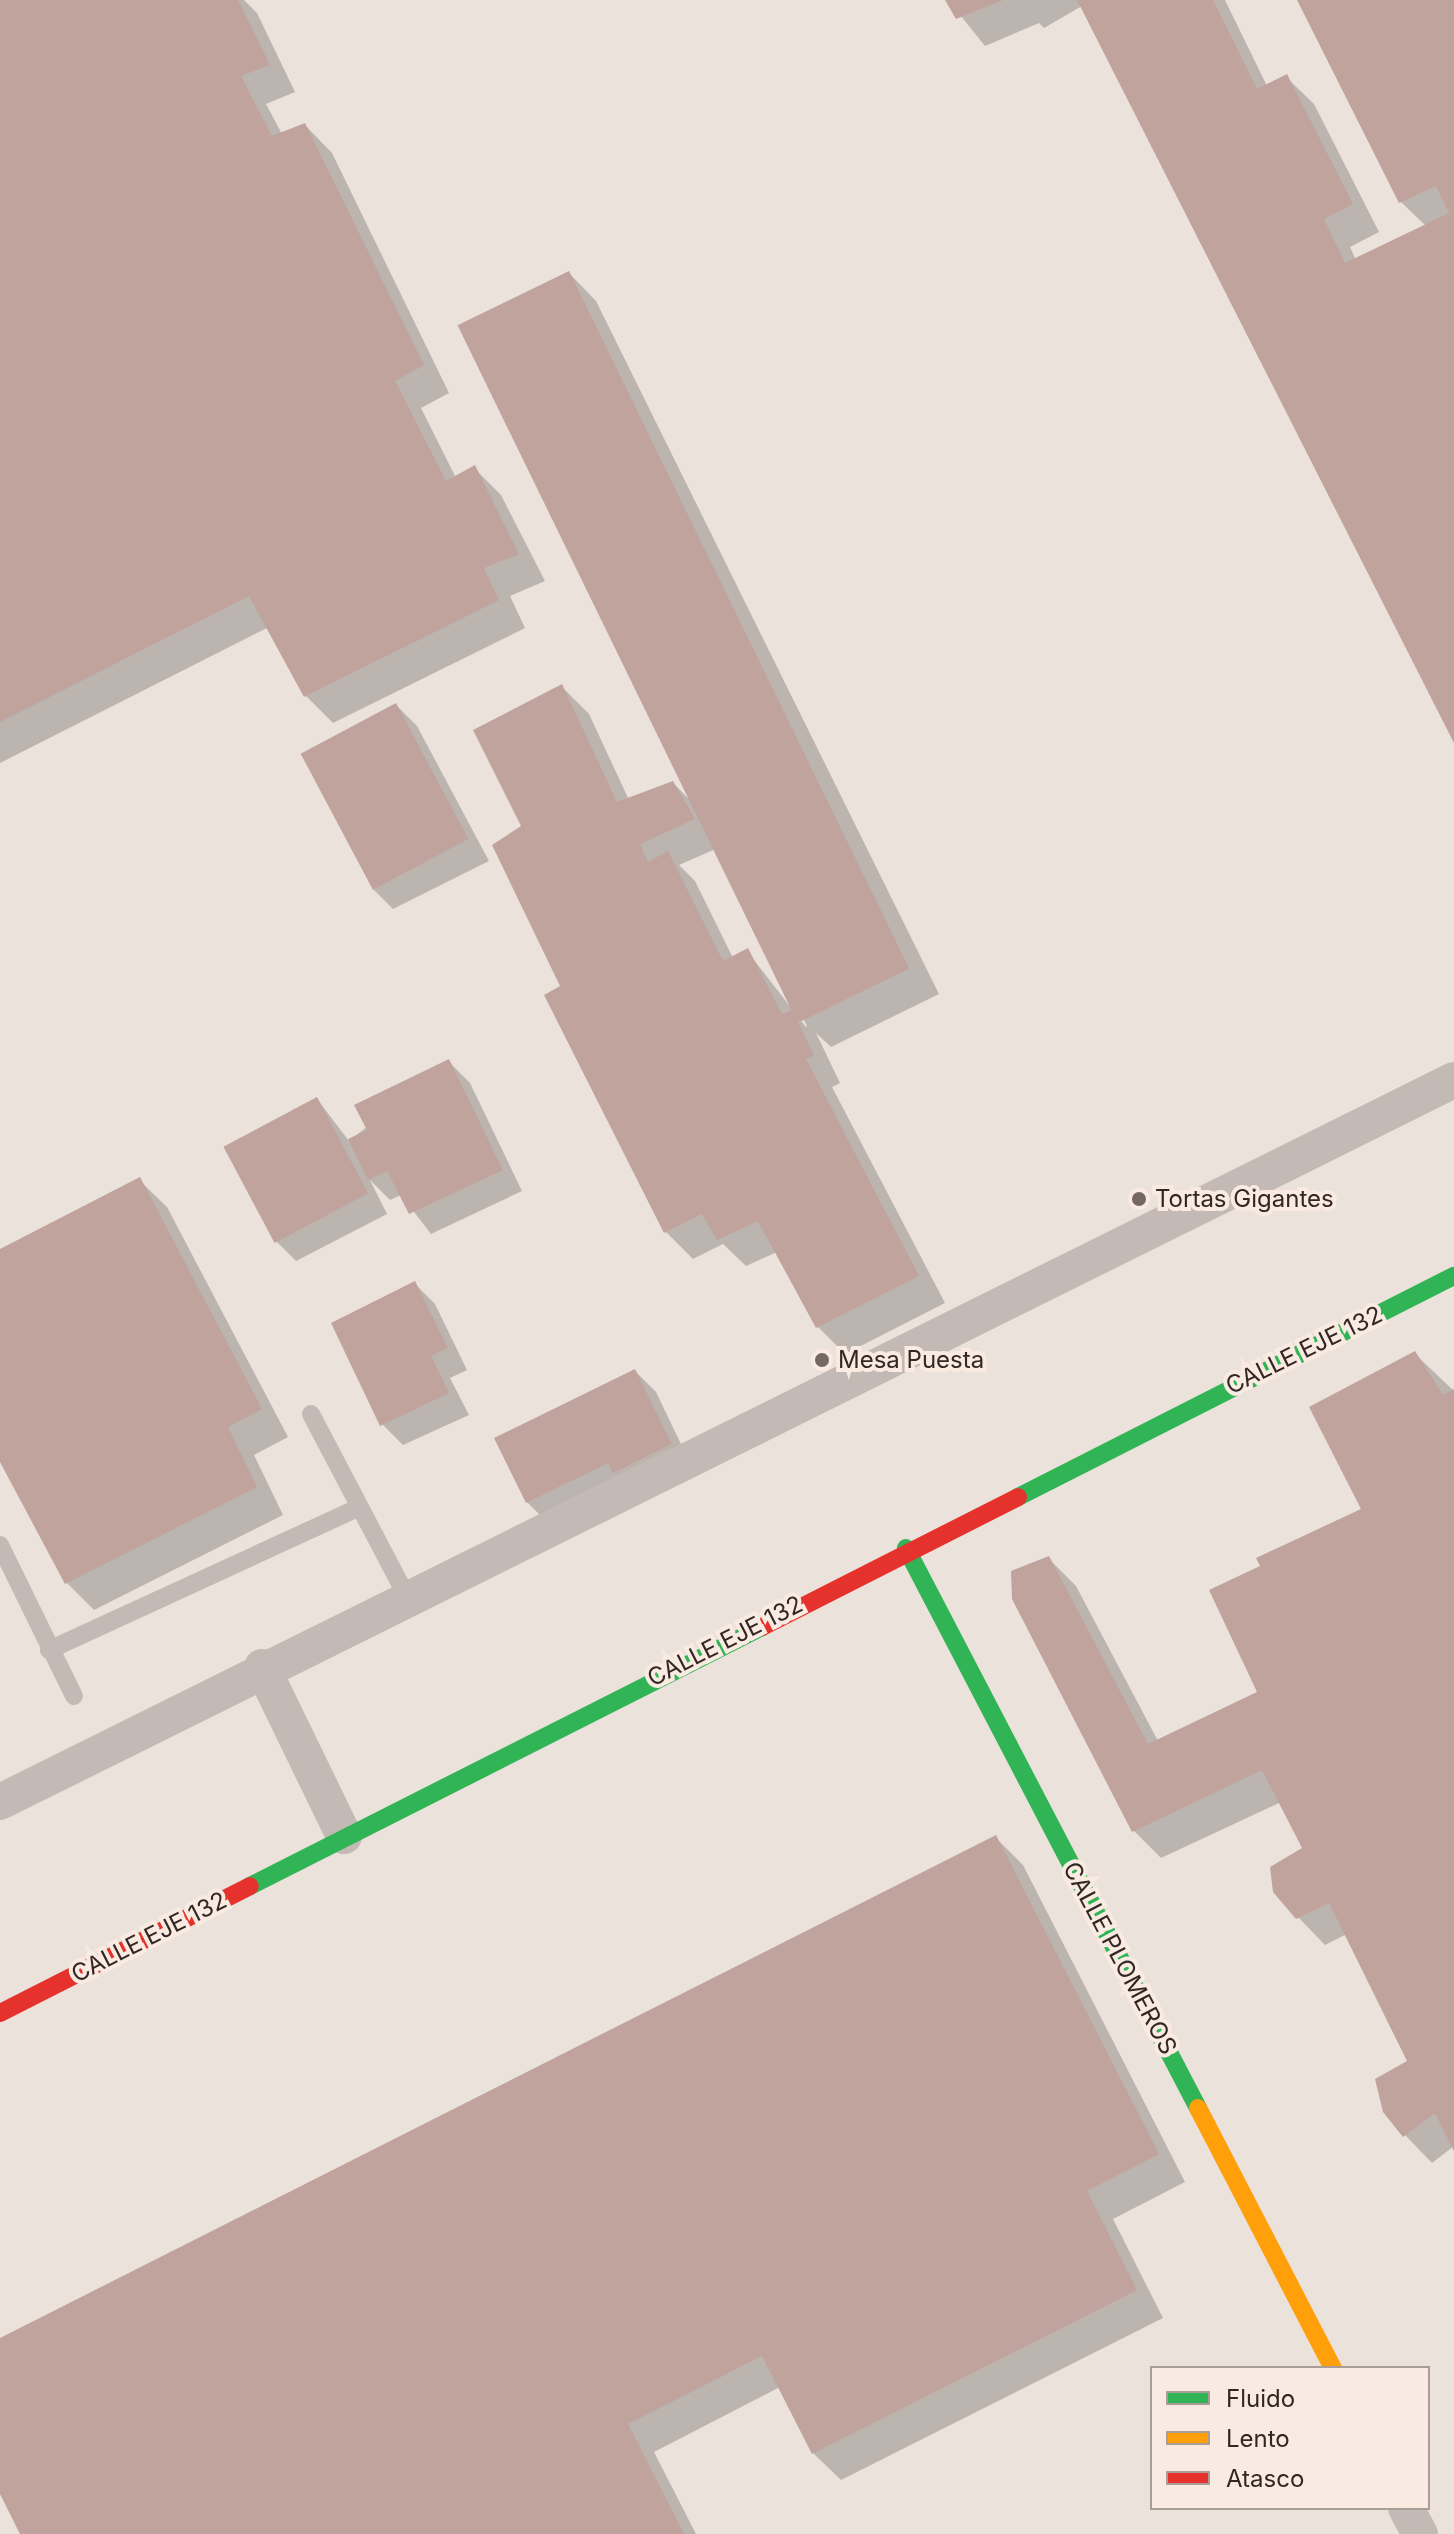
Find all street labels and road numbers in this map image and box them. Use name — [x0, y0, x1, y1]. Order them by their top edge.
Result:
street label: CALLE EJE 132 — [1221, 1300, 1387, 1400]
street label: CALLE EJE 132 — [643, 1589, 807, 1693]
street label: CALLE PLOMEROS — [1057, 1857, 1183, 2059]
street label: CALLE EJE 132 — [67, 1885, 231, 1989]

